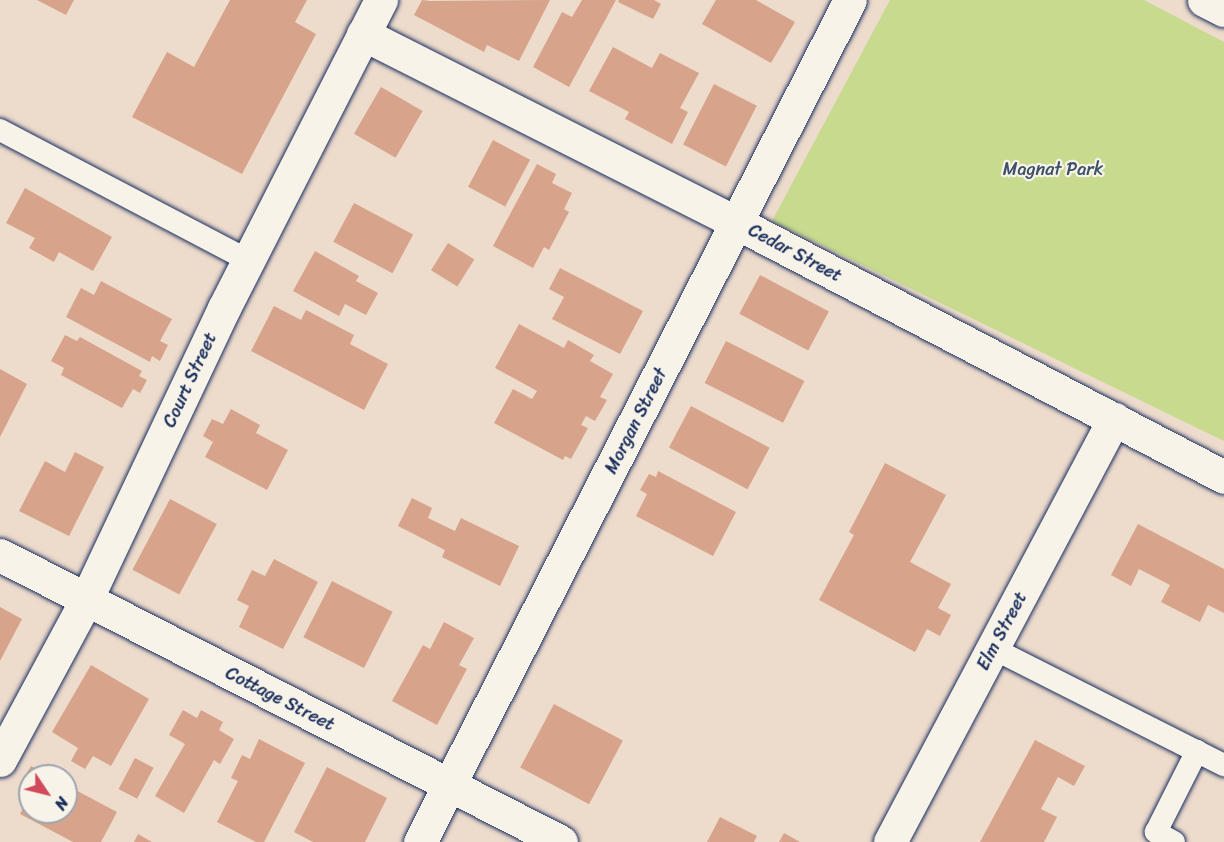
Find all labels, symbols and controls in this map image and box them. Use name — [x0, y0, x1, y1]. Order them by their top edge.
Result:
park label: Magnat Park — [1003, 158, 1103, 180]
street label: Cedar Street — [744, 219, 846, 287]
street label: Court Street — [159, 329, 221, 431]
street label: Morgan Street — [600, 364, 672, 478]
street label: Elm Street — [972, 588, 1032, 674]
street label: Cottage Street — [222, 662, 338, 736]
north arrow — [18, 764, 78, 824]
text: N — [46, 791, 77, 816]

